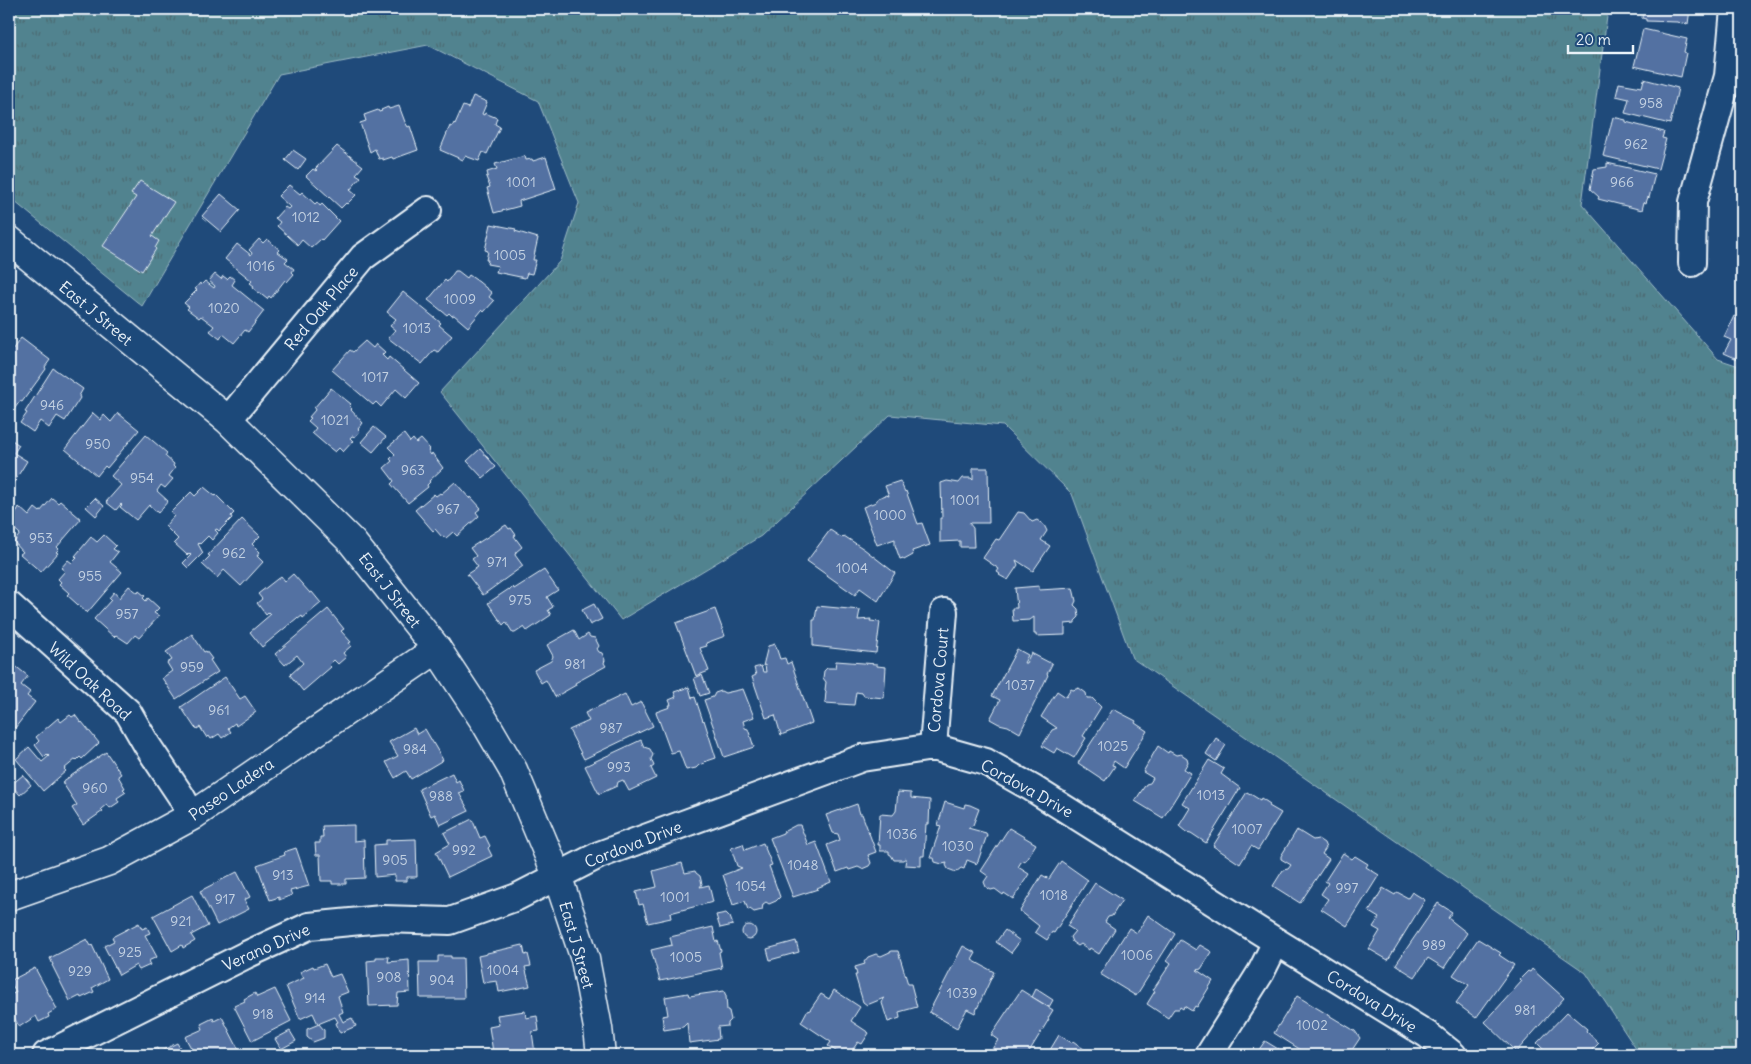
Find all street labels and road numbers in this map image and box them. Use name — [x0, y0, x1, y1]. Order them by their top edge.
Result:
street label: Red Oak Place — [280, 262, 362, 354]
street label: East J Street — [55, 277, 137, 350]
street label: East J Street — [355, 549, 426, 632]
street label: Cordova Court — [923, 626, 953, 733]
street label: Wild Oak Road — [44, 638, 136, 724]
street label: Paseo Ladera — [185, 753, 277, 825]
street label: Cordova Drive — [977, 754, 1077, 822]
street label: Cordova Drive — [582, 816, 684, 872]
street label: East J Street — [555, 899, 599, 991]
street label: Verano Drive — [219, 919, 313, 975]
street label: Cordova Drive — [1323, 965, 1421, 1037]

